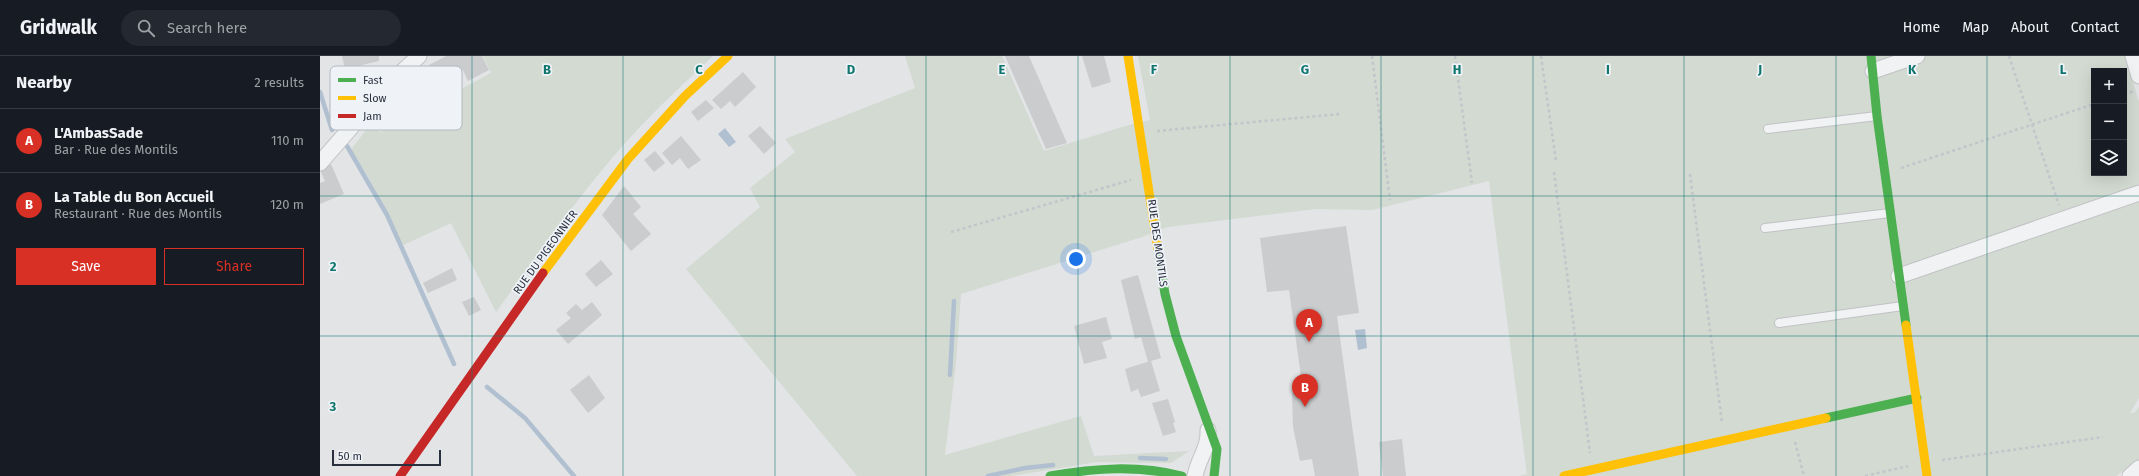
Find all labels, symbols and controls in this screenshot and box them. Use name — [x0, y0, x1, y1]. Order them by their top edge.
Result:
search box — [121, 10, 401, 46]
text: Gridwalk — [20, 16, 97, 39]
icon: search — [135, 17, 157, 39]
text: Search here — [167, 19, 247, 37]
text: Home — [1903, 19, 1940, 36]
text: Map — [1962, 19, 1989, 36]
text: About — [2011, 19, 2049, 36]
text: Contact — [2071, 19, 2119, 36]
text: B — [543, 62, 551, 77]
text: C — [695, 62, 703, 77]
text: D — [847, 62, 856, 77]
text: E — [999, 62, 1006, 77]
text: F — [1151, 62, 1158, 77]
text: G — [1301, 62, 1309, 77]
text: H — [1453, 62, 1461, 77]
text: I — [1606, 62, 1610, 77]
text: J — [1757, 62, 1762, 77]
text: K — [1908, 62, 1917, 77]
text: L — [2060, 62, 2067, 77]
legend — [330, 66, 462, 130]
map controls — [2091, 68, 2127, 176]
button: + — [2091, 68, 2127, 104]
text: Nearby — [16, 72, 71, 93]
text: Fast — [363, 74, 383, 87]
text: 2 results — [254, 75, 304, 90]
text: Slow — [363, 92, 387, 105]
button: − — [2091, 104, 2127, 140]
text: Jam — [363, 110, 382, 123]
text: L'AmbasSade — [54, 124, 143, 142]
text: A — [25, 133, 33, 148]
text: 110 m — [271, 133, 304, 148]
button: layers — [2091, 140, 2127, 176]
text: Bar · Rue des Montils — [54, 142, 178, 157]
text: La Table du Bon Accueil — [54, 188, 214, 206]
text: B — [25, 197, 33, 212]
text: 120 m — [270, 197, 304, 212]
street label: RUE DES MONTILS — [1145, 198, 1170, 288]
text: Restaurant · Rue des Montils — [54, 206, 222, 221]
street label: RUE DU PIGEONNIER — [511, 207, 580, 297]
button: Save — [16, 248, 156, 285]
button: Share — [164, 248, 304, 285]
your location — [1066, 249, 1086, 269]
text: 2 — [330, 259, 337, 274]
pin: A — [1296, 309, 1322, 342]
pin: B — [1292, 374, 1318, 407]
text: 3 — [329, 399, 337, 414]
scale bar — [332, 448, 441, 467]
text: 50 m — [338, 450, 362, 463]

